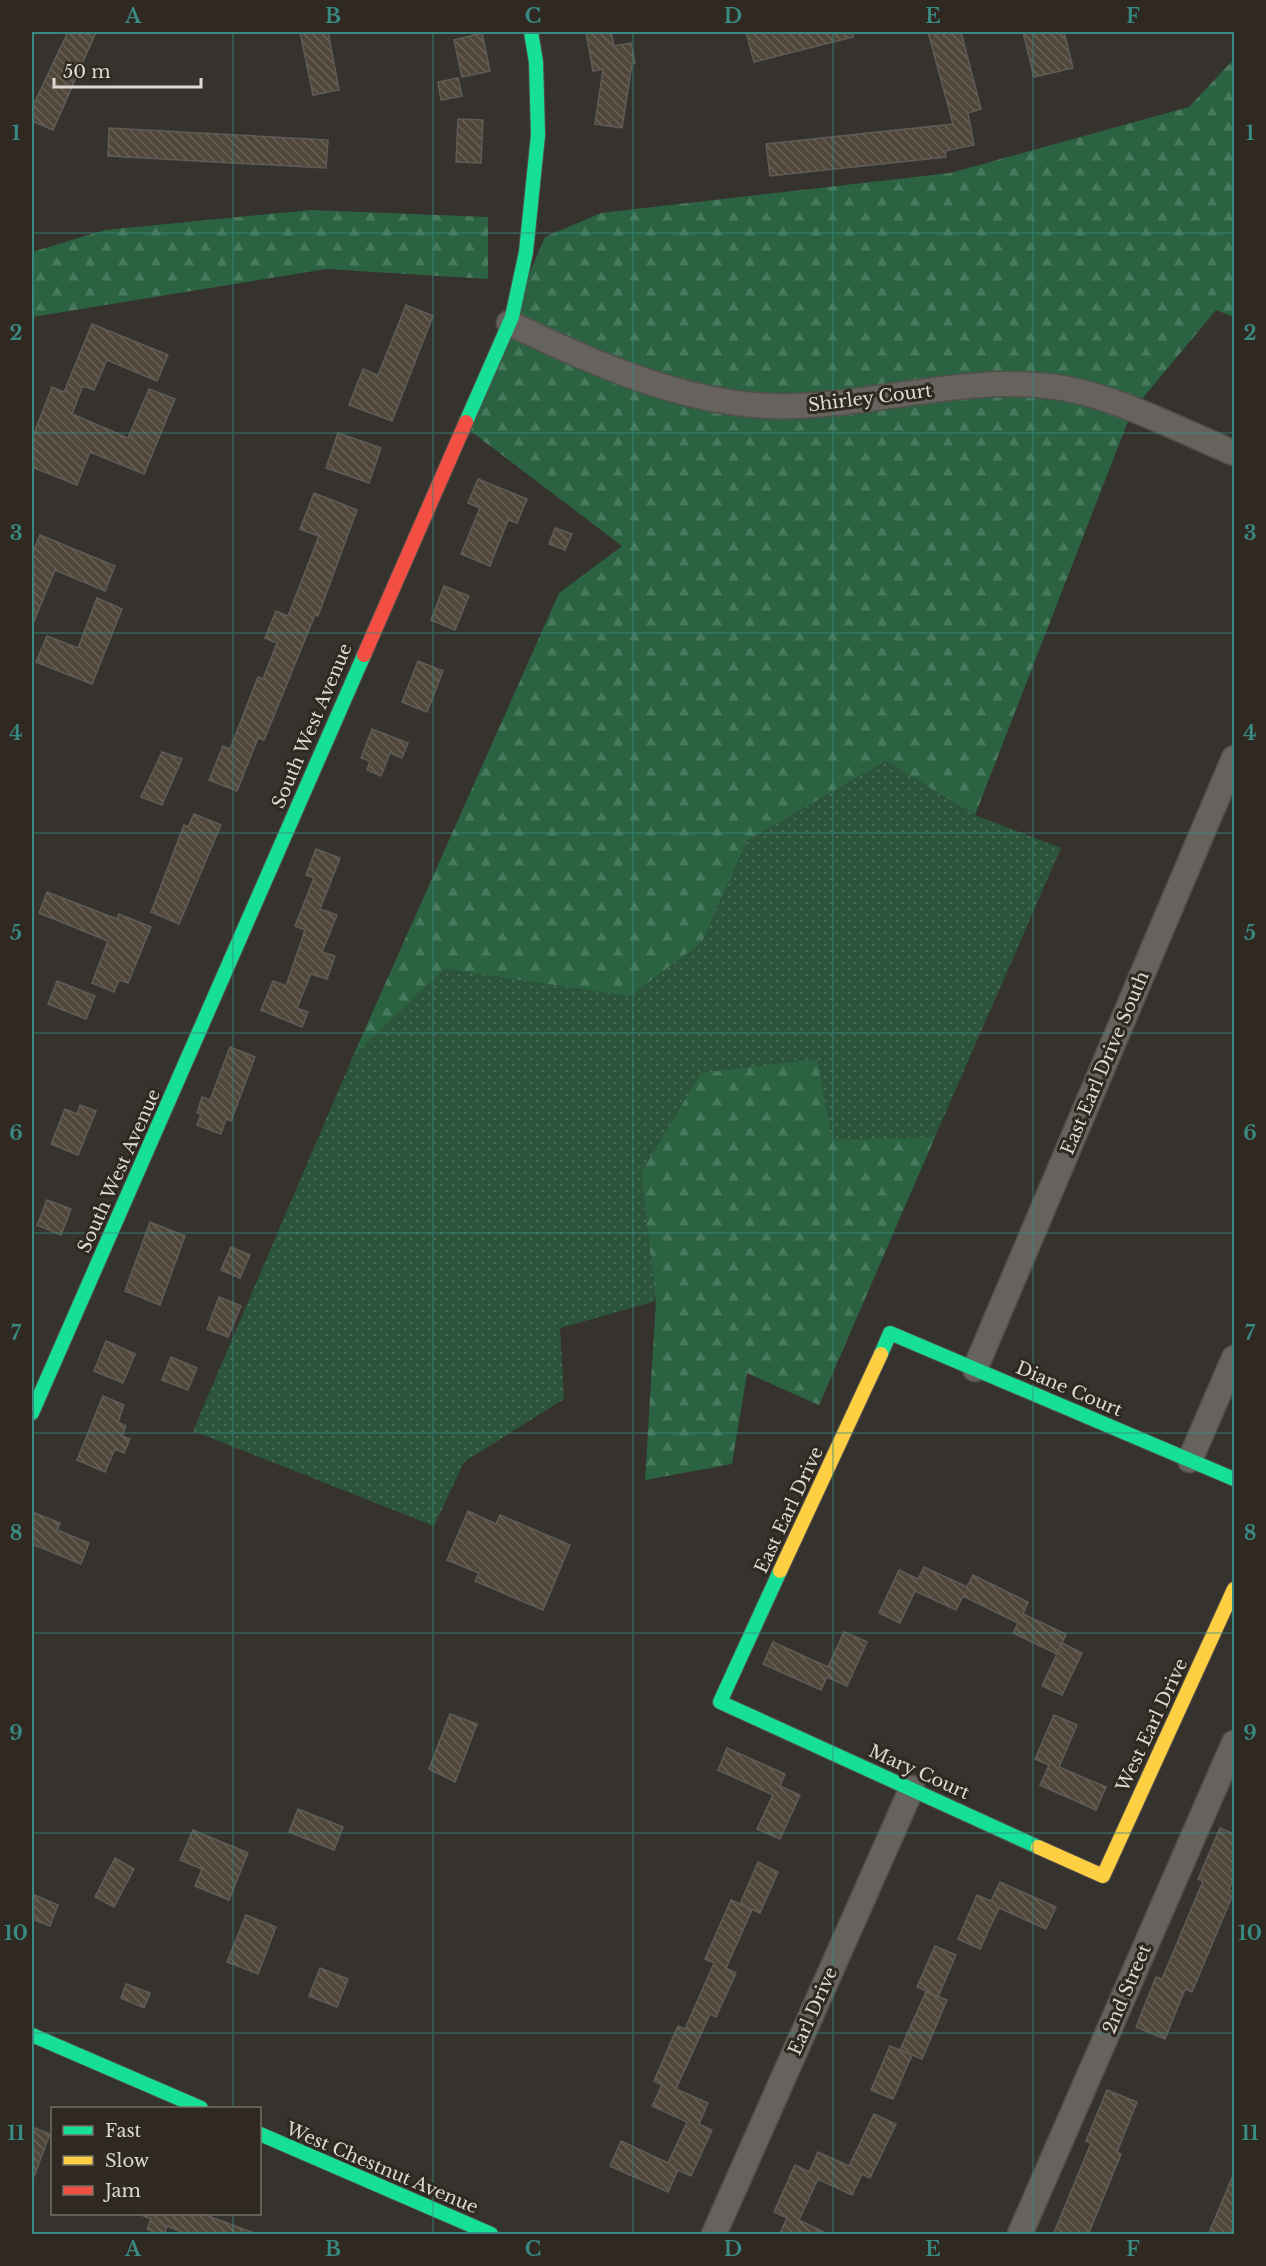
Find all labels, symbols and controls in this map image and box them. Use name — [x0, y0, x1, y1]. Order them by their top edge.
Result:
text: A — [124, 4, 142, 28]
text: B — [325, 4, 341, 28]
text: C — [525, 4, 541, 28]
text: D — [724, 4, 742, 28]
text: E — [925, 4, 941, 28]
text: F — [1126, 4, 1140, 28]
scale bar — [54, 51, 201, 89]
text: 50 m — [63, 61, 111, 83]
text: 1 — [12, 121, 21, 145]
text: 1 — [1246, 121, 1255, 145]
text: 2 — [9, 321, 23, 345]
text: 2 — [1243, 321, 1257, 345]
street label: Shirley Court — [807, 379, 933, 417]
text: 3 — [10, 521, 22, 545]
text: 3 — [1244, 521, 1256, 545]
street label: South West Avenue — [267, 640, 357, 812]
text: 4 — [9, 721, 23, 745]
text: 4 — [1243, 721, 1257, 745]
text: 5 — [10, 921, 22, 945]
text: 5 — [1244, 921, 1256, 945]
street label: East Earl Drive South — [1056, 968, 1154, 1158]
street label: South West Avenue — [73, 1086, 165, 1256]
text: 6 — [9, 1121, 23, 1145]
text: 6 — [1243, 1121, 1257, 1145]
text: 7 — [11, 1321, 22, 1345]
text: 7 — [1245, 1321, 1256, 1345]
street label: Diane Court — [1012, 1357, 1126, 1421]
street label: East Earl Drive — [750, 1443, 828, 1577]
text: 8 — [10, 1521, 22, 1545]
text: 8 — [1244, 1521, 1256, 1545]
street label: West Earl Drive — [1111, 1655, 1192, 1796]
text: 9 — [9, 1721, 23, 1745]
text: 9 — [1243, 1721, 1257, 1745]
street label: Mary Court — [865, 1740, 973, 1804]
text: 10 — [4, 1921, 28, 1945]
text: 10 — [1238, 1921, 1262, 1945]
street label: 2nd Street — [1098, 1941, 1156, 2037]
street label: Earl Drive — [784, 1964, 842, 2058]
legend — [51, 2107, 261, 2215]
street label: West Chestnut Avenue — [282, 2117, 481, 2218]
text: Fast — [105, 2120, 142, 2142]
text: 11 — [7, 2121, 25, 2145]
text: 11 — [1241, 2121, 1259, 2145]
text: Slow — [105, 2150, 150, 2172]
text: Jam — [103, 2180, 141, 2202]
text: A — [124, 2237, 142, 2261]
text: B — [325, 2237, 341, 2261]
text: C — [525, 2237, 541, 2261]
text: D — [724, 2237, 742, 2261]
text: E — [925, 2237, 941, 2261]
text: F — [1126, 2237, 1140, 2261]

